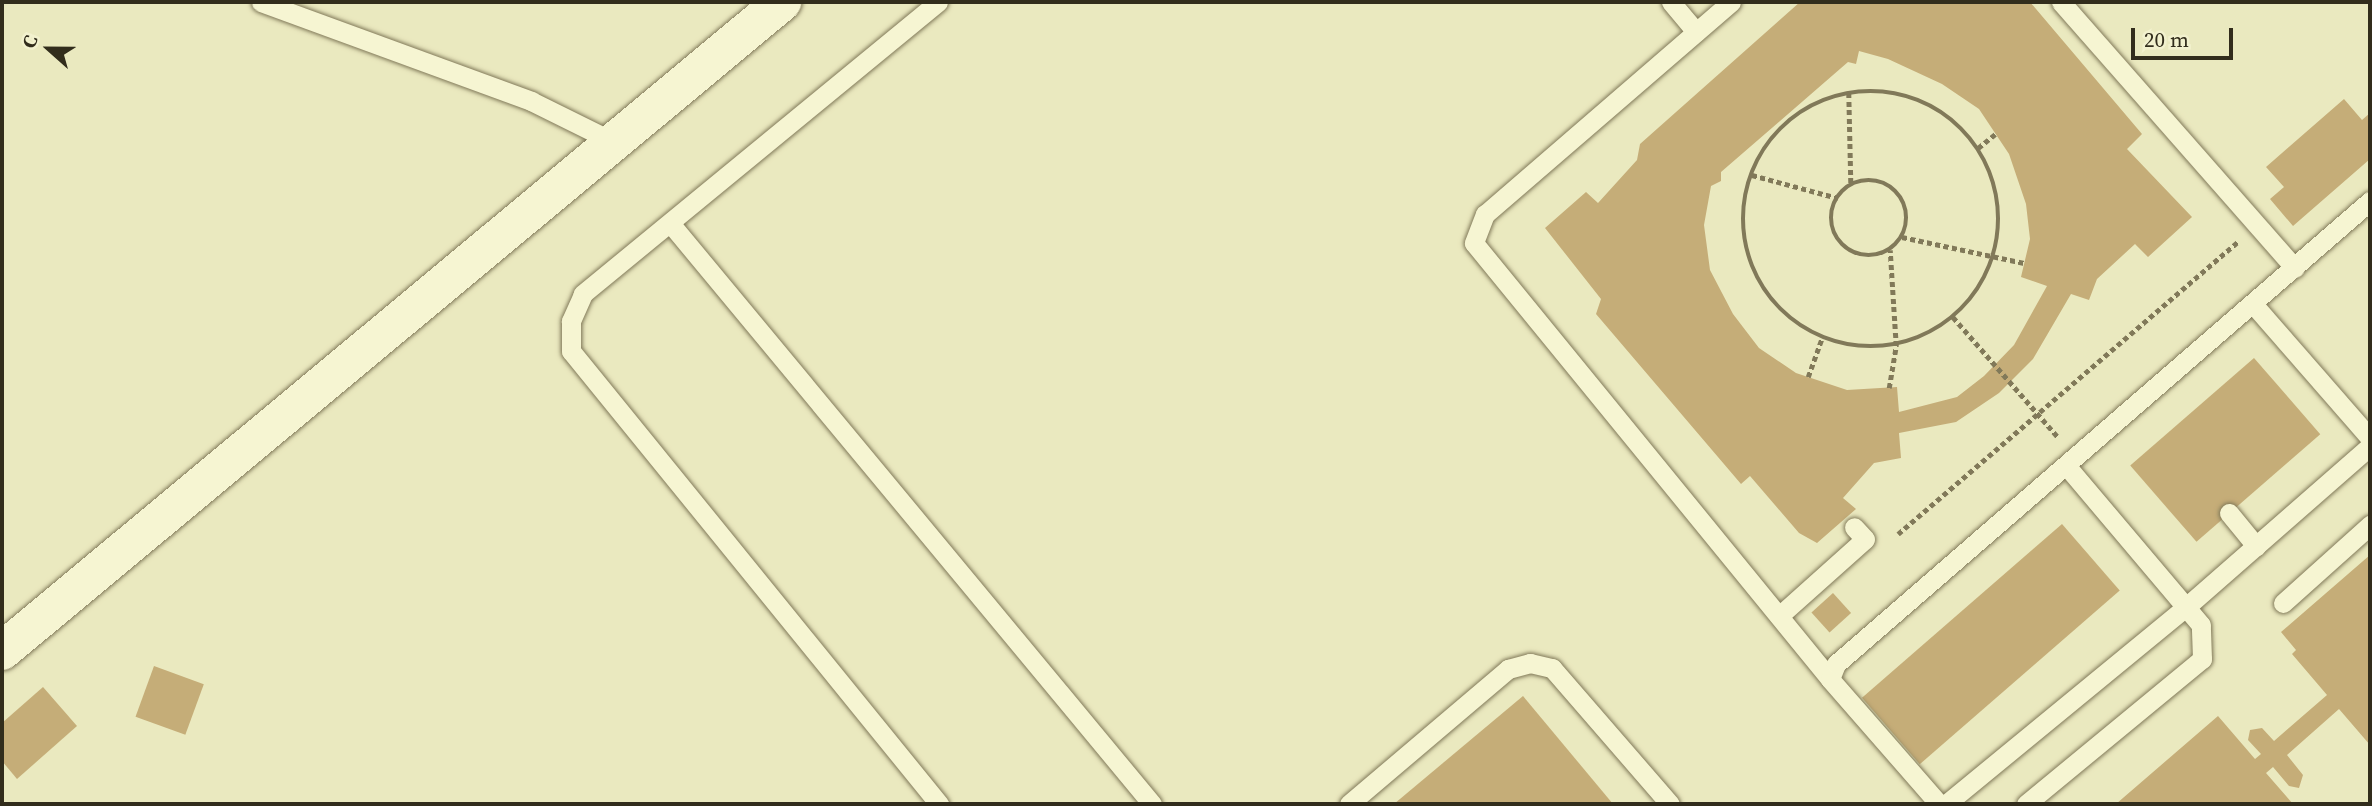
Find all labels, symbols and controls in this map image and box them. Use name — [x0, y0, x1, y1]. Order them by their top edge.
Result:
north arrow — [14, 14, 84, 84]
scale bar — [2134, 14, 2236, 58]
text: 20 m — [2144, 25, 2189, 54]
text: С — [15, 31, 44, 52]

